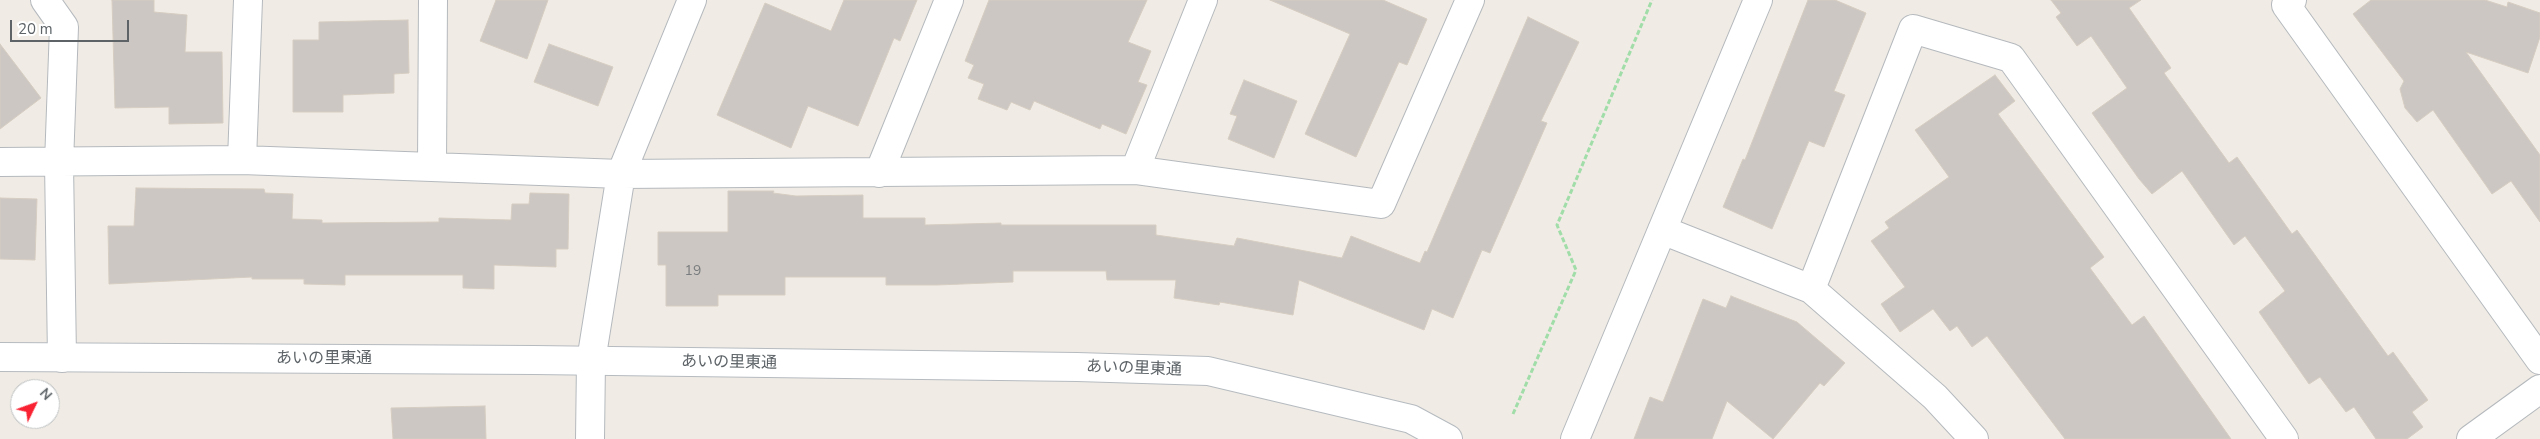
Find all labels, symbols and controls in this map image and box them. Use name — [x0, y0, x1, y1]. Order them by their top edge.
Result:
scale bar — [12, 10, 131, 42]
text: 20 m — [18, 19, 53, 39]
house number: 19 — [685, 264, 701, 280]
street label: あいの里東通 — [276, 349, 372, 369]
street label: あいの里東通 — [681, 353, 777, 373]
street label: あいの里東通 — [1086, 358, 1182, 380]
north arrow — [10, 379, 60, 429]
text: N — [35, 384, 56, 405]

